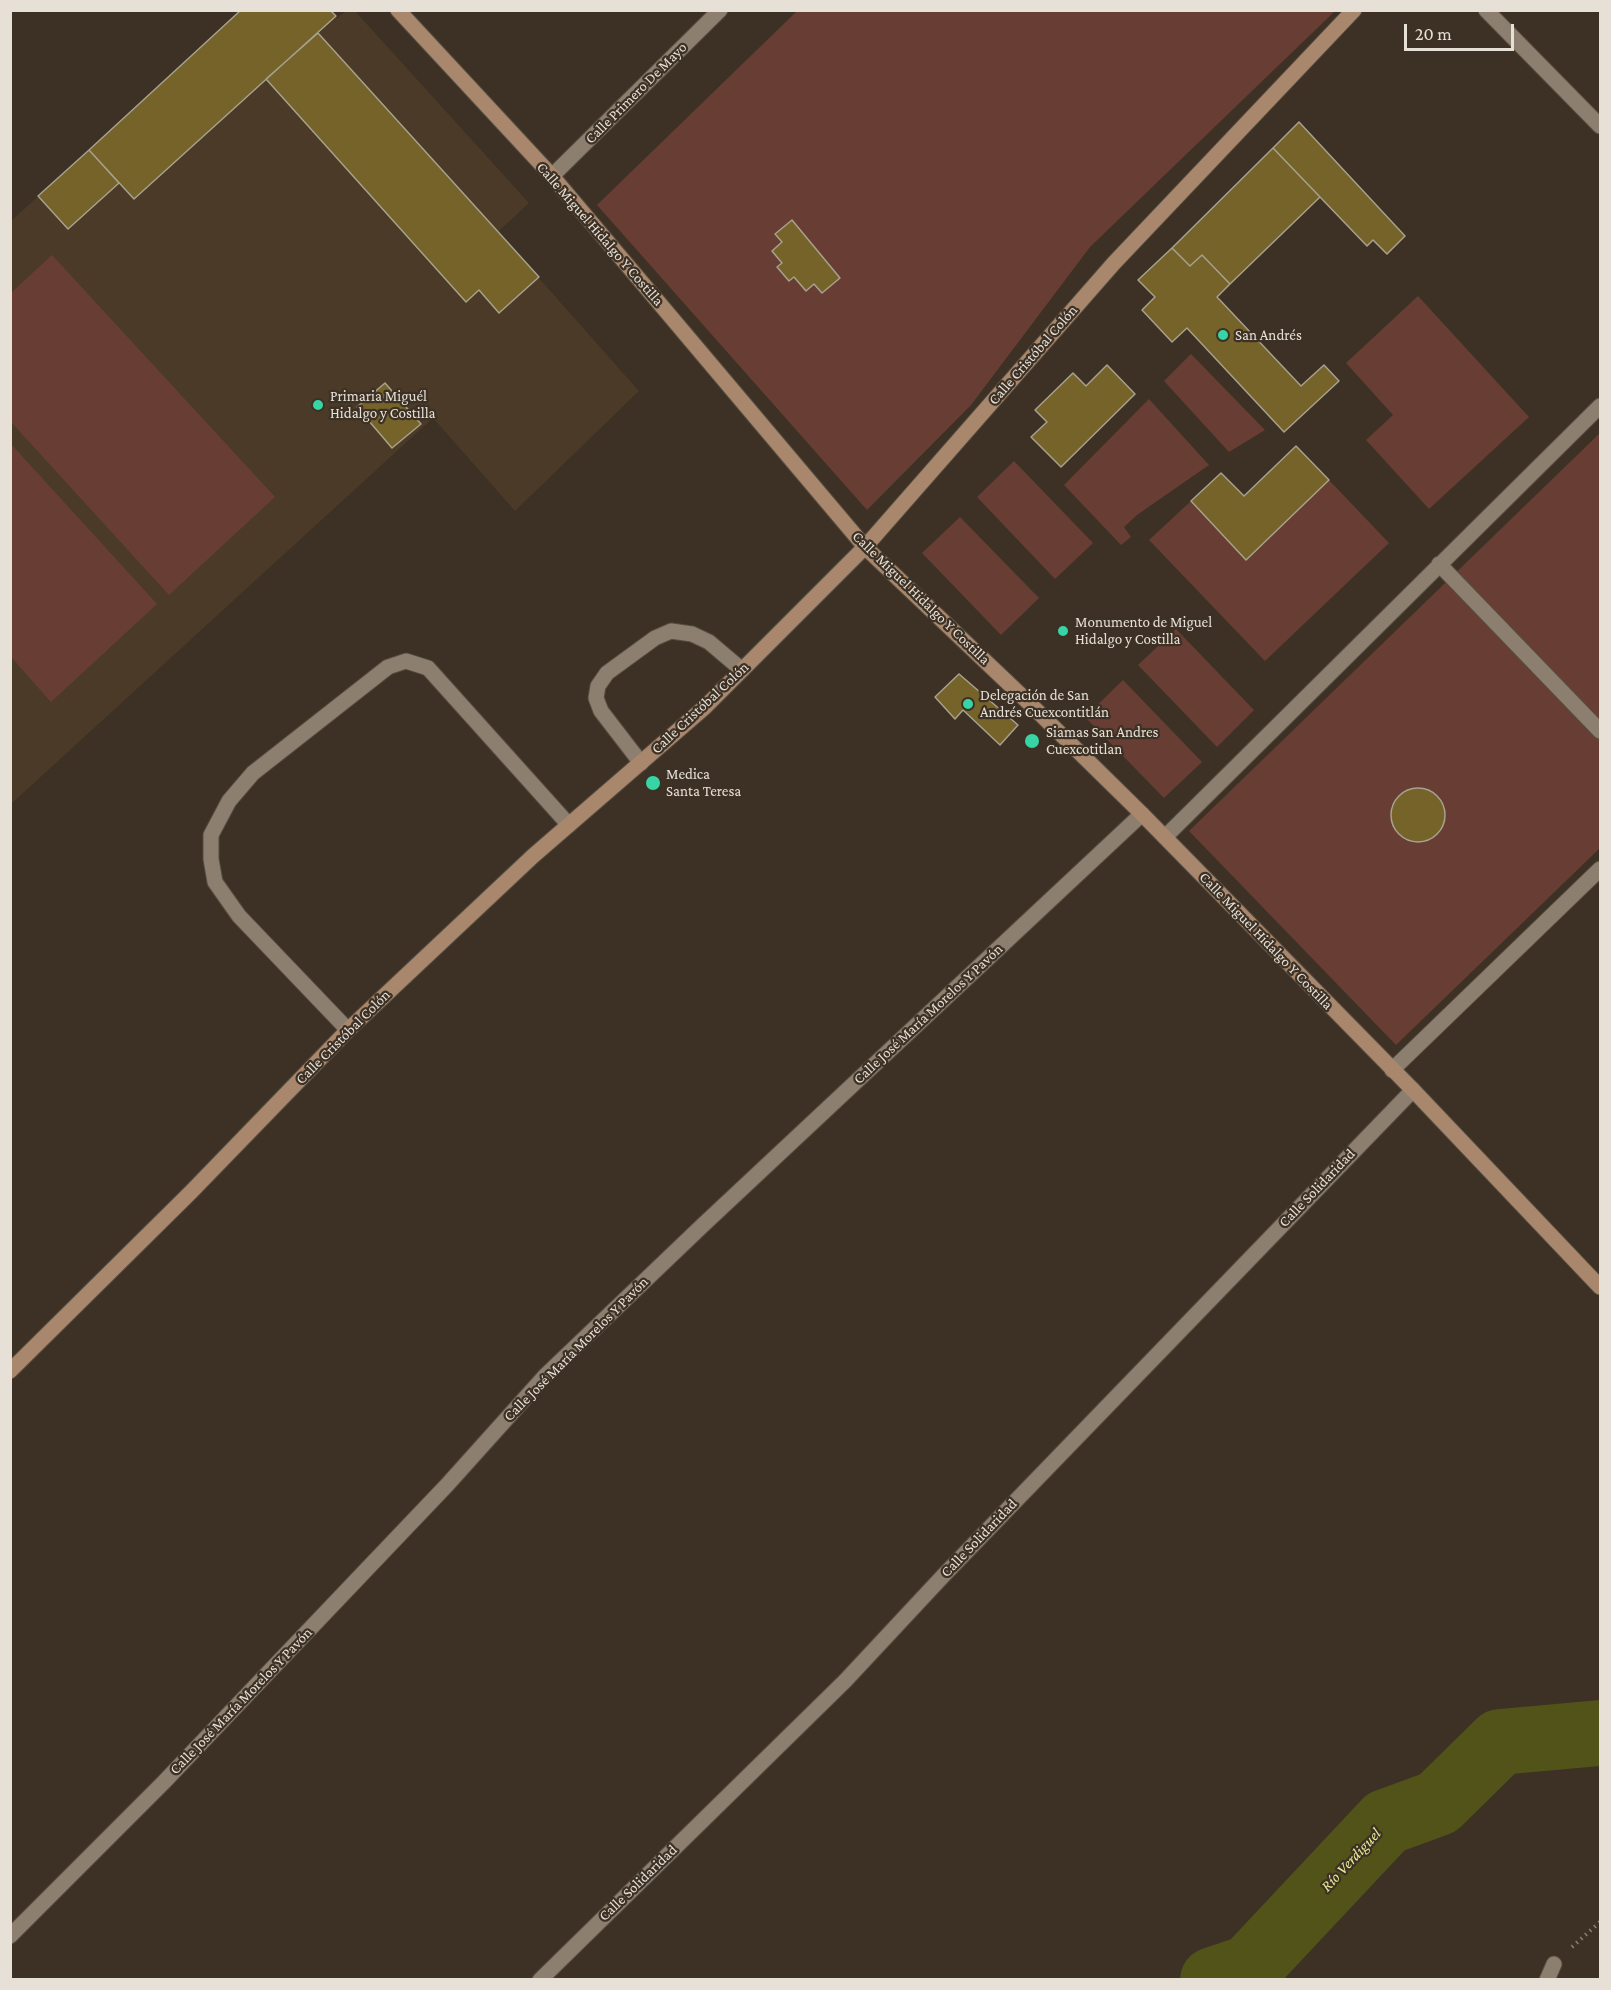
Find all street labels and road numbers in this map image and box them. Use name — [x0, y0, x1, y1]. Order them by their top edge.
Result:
street label: Calle Primero De Mayo — [581, 38, 691, 148]
street label: Calle Miguel Hidalgo Y Costilla — [533, 158, 667, 310]
street label: Calle Cristóbal Colón — [985, 301, 1081, 409]
street label: Calle Miguel Hidalgo Y Costilla — [848, 527, 994, 669]
street label: Calle Cristóbal Colón — [648, 658, 752, 758]
street label: Calle Miguel Hidalgo Y Costilla — [1195, 868, 1337, 1014]
street label: Calle José María Morelos Y Pavón — [850, 940, 1006, 1088]
street label: Calle Cristóbal Colón — [292, 986, 394, 1088]
street label: Calle Solidaridad — [1275, 1145, 1359, 1231]
street label: Calle José María Morelos Y Pavón — [500, 1273, 652, 1425]
street label: Calle Solidaridad — [937, 1495, 1021, 1581]
street label: Calle José María Morelos Y Pavón — [166, 1624, 316, 1778]
street label: Calle Solidaridad — [595, 1841, 681, 1925]

